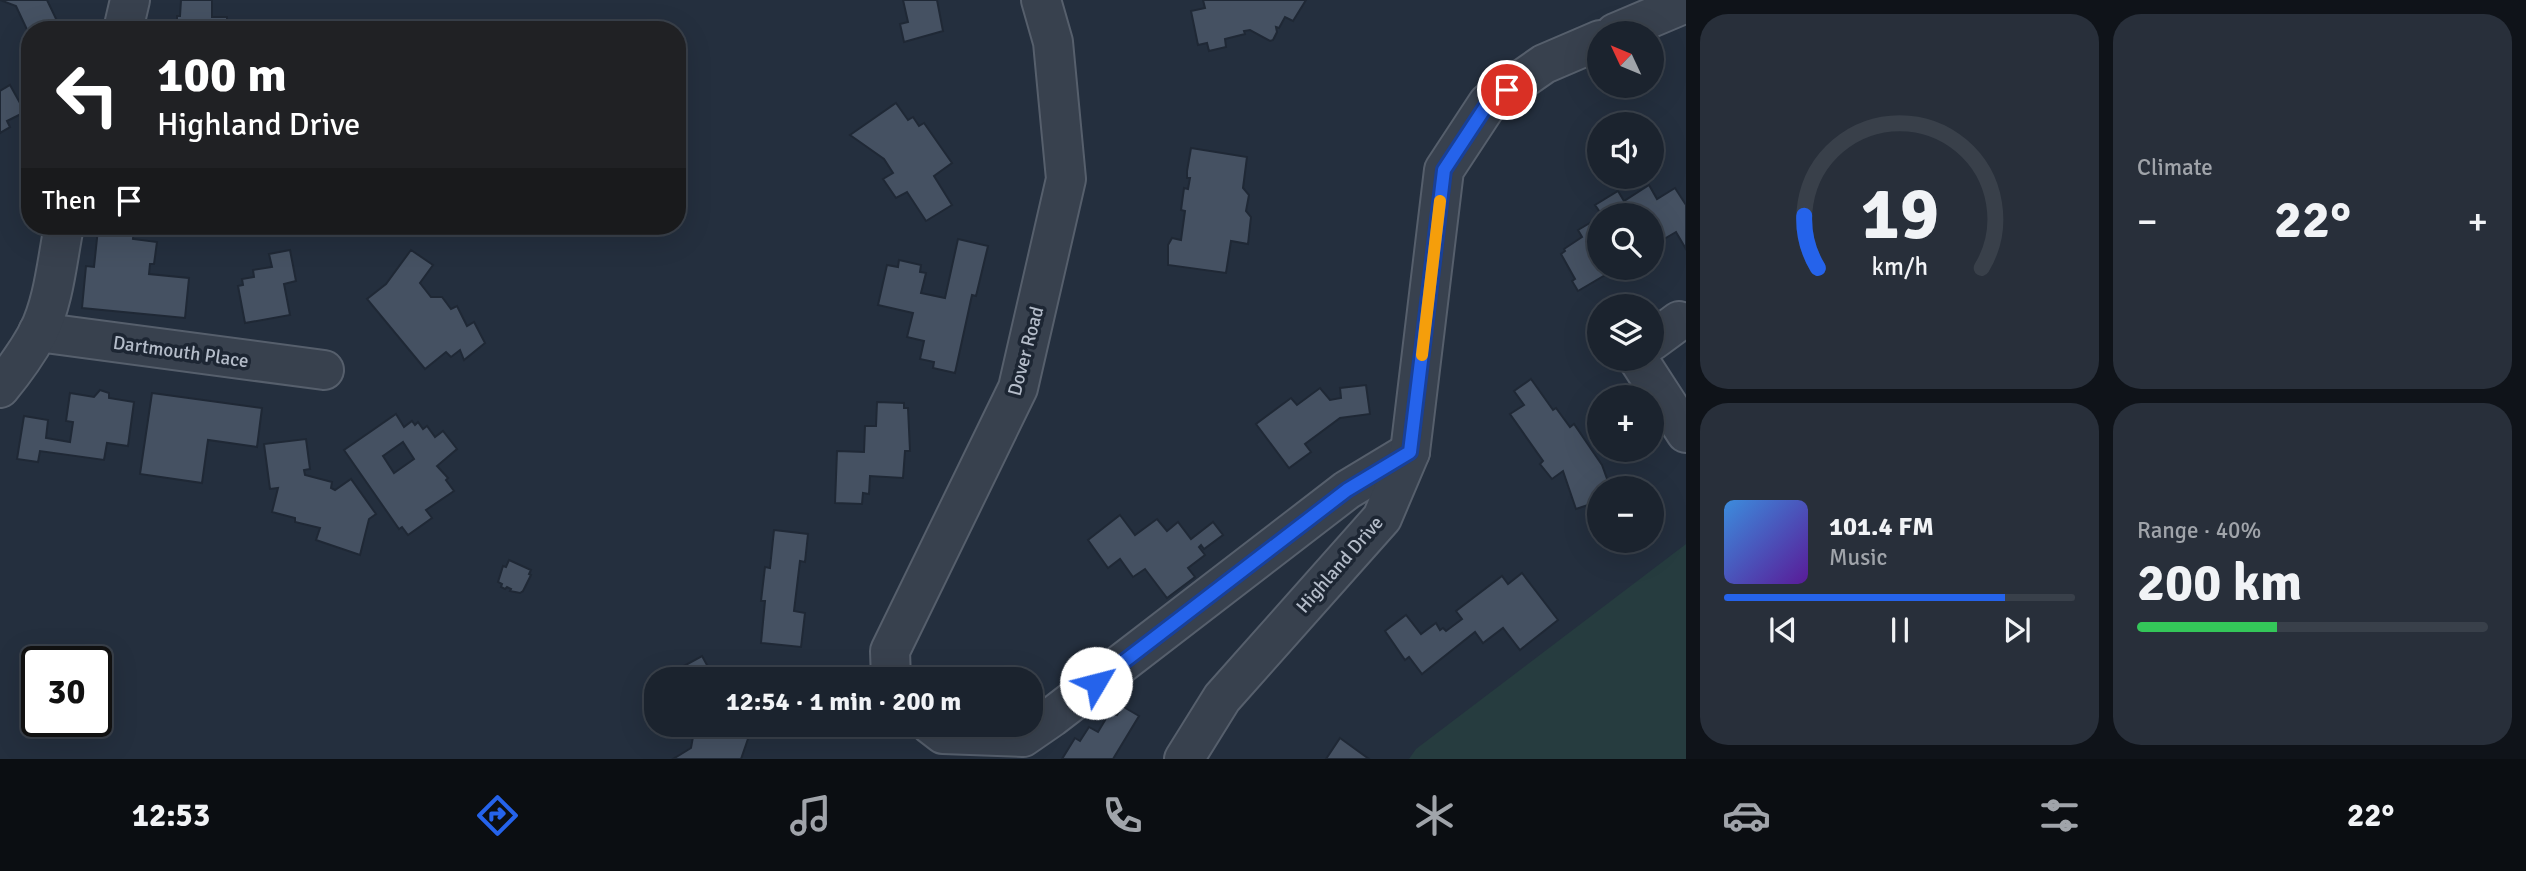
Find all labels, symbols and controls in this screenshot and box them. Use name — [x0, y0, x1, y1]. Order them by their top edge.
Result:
north arrow — [1587, 21, 1664, 98]
map controls — [1587, 21, 1664, 553]
text: 100 m — [157, 45, 287, 105]
icon: left — [42, 49, 133, 140]
pin — [1477, 60, 1537, 120]
icon: arrive — [1488, 71, 1526, 109]
text: Highland Drive — [157, 105, 360, 144]
button: sound — [1587, 112, 1664, 189]
text: Climate — [2137, 153, 2213, 182]
text: 19 — [1860, 170, 1939, 259]
icon: arrive — [110, 182, 148, 220]
text: Then — [42, 185, 96, 217]
text: 22° — [2274, 188, 2351, 252]
text: − — [2137, 198, 2158, 245]
text: + — [2467, 198, 2488, 245]
button: search — [1587, 203, 1664, 280]
text: km/h — [1871, 250, 1928, 281]
button: layers — [1587, 294, 1664, 371]
street label: Dover Road — [1003, 304, 1049, 399]
street label: Dartmouth Place — [112, 331, 250, 373]
button: + — [1587, 385, 1664, 462]
button: − — [1587, 476, 1664, 553]
street label: Highland Drive — [1291, 511, 1388, 618]
text: 101.4 FM — [1829, 511, 1934, 543]
text: Range · 40% — [2137, 516, 2261, 545]
text: Music — [1829, 543, 1887, 572]
text: 200 km — [2137, 551, 2302, 615]
icon: previous — [1764, 611, 1802, 649]
icon: pause — [1881, 611, 1919, 649]
icon: next — [1998, 611, 2036, 649]
speed limit sign: 30 — [21, 646, 112, 737]
position arrow — [1059, 646, 1133, 720]
text: 12:54 · 1 min · 200 m — [726, 686, 961, 718]
icon: directions — [473, 791, 522, 840]
icon: music — [786, 791, 835, 840]
icon: phone — [1098, 791, 1147, 840]
icon: climate — [1410, 791, 1459, 840]
icon: car — [1722, 791, 1771, 840]
icon: filters — [2035, 791, 2084, 840]
text: 12:53 — [132, 796, 210, 835]
text: 22° — [2347, 796, 2394, 835]

